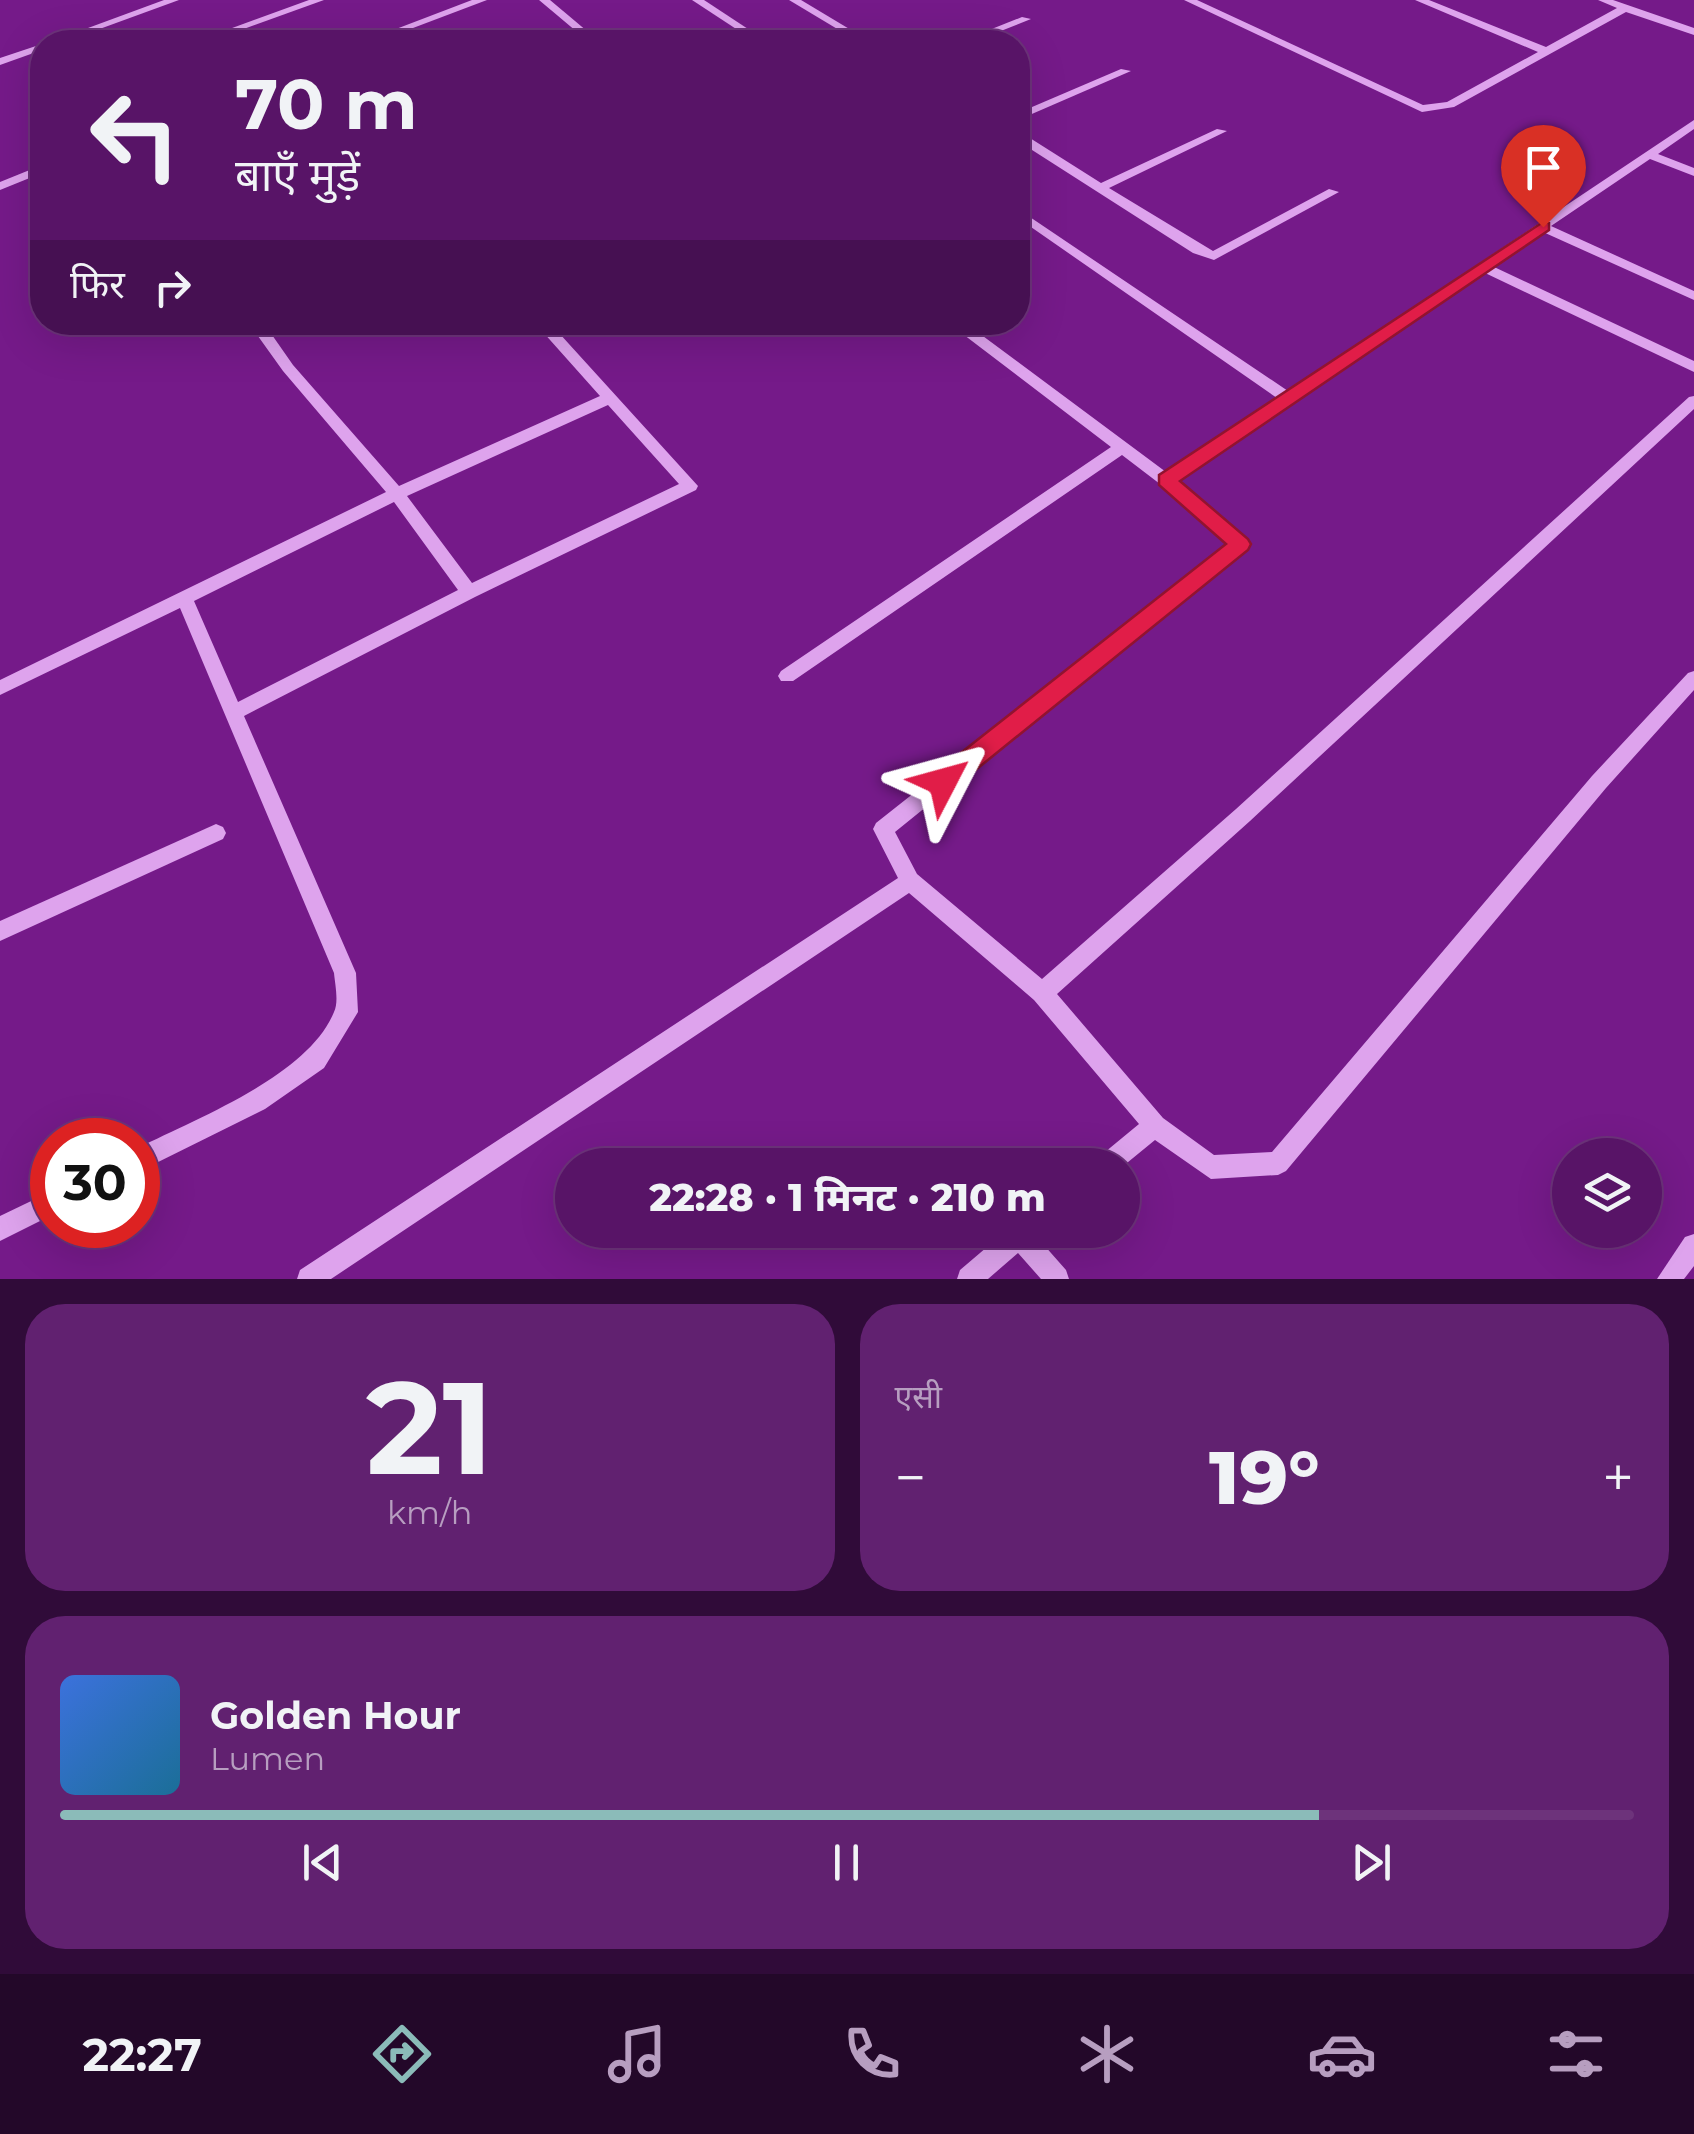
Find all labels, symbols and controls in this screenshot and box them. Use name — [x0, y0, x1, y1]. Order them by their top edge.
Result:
text: 70 m — [235, 61, 418, 147]
icon: left — [70, 70, 200, 200]
pin — [1501, 125, 1586, 228]
icon: arrive — [1516, 140, 1571, 195]
text: बाएँ मुड़ें — [235, 147, 360, 202]
icon: right — [145, 260, 200, 315]
text: फिर — [70, 261, 125, 308]
position arrow — [891, 730, 995, 834]
speed limit sign: 30 — [30, 1118, 160, 1248]
map controls — [1552, 1138, 1662, 1248]
button: layers — [1552, 1138, 1662, 1248]
text: 22:28 · 1 मिनट · 210 m — [649, 1174, 1046, 1221]
text: 21 — [366, 1348, 494, 1507]
text: एसी — [895, 1377, 942, 1416]
text: 19° — [1209, 1431, 1319, 1523]
text: − — [895, 1444, 926, 1511]
text: + — [1602, 1444, 1634, 1511]
text: km/h — [387, 1493, 472, 1532]
text: Golden Hour — [210, 1692, 461, 1739]
text: Lumen — [210, 1739, 325, 1778]
icon: previous — [295, 1835, 350, 1890]
icon: pause — [819, 1835, 874, 1890]
icon: next — [1344, 1835, 1399, 1890]
icon: directions — [367, 2019, 437, 2089]
icon: music — [602, 2019, 672, 2089]
icon: phone — [837, 2019, 907, 2089]
icon: climate — [1072, 2019, 1142, 2089]
icon: car — [1307, 2019, 1377, 2089]
icon: filters — [1541, 2019, 1611, 2089]
text: 22:27 — [82, 2027, 202, 2082]

